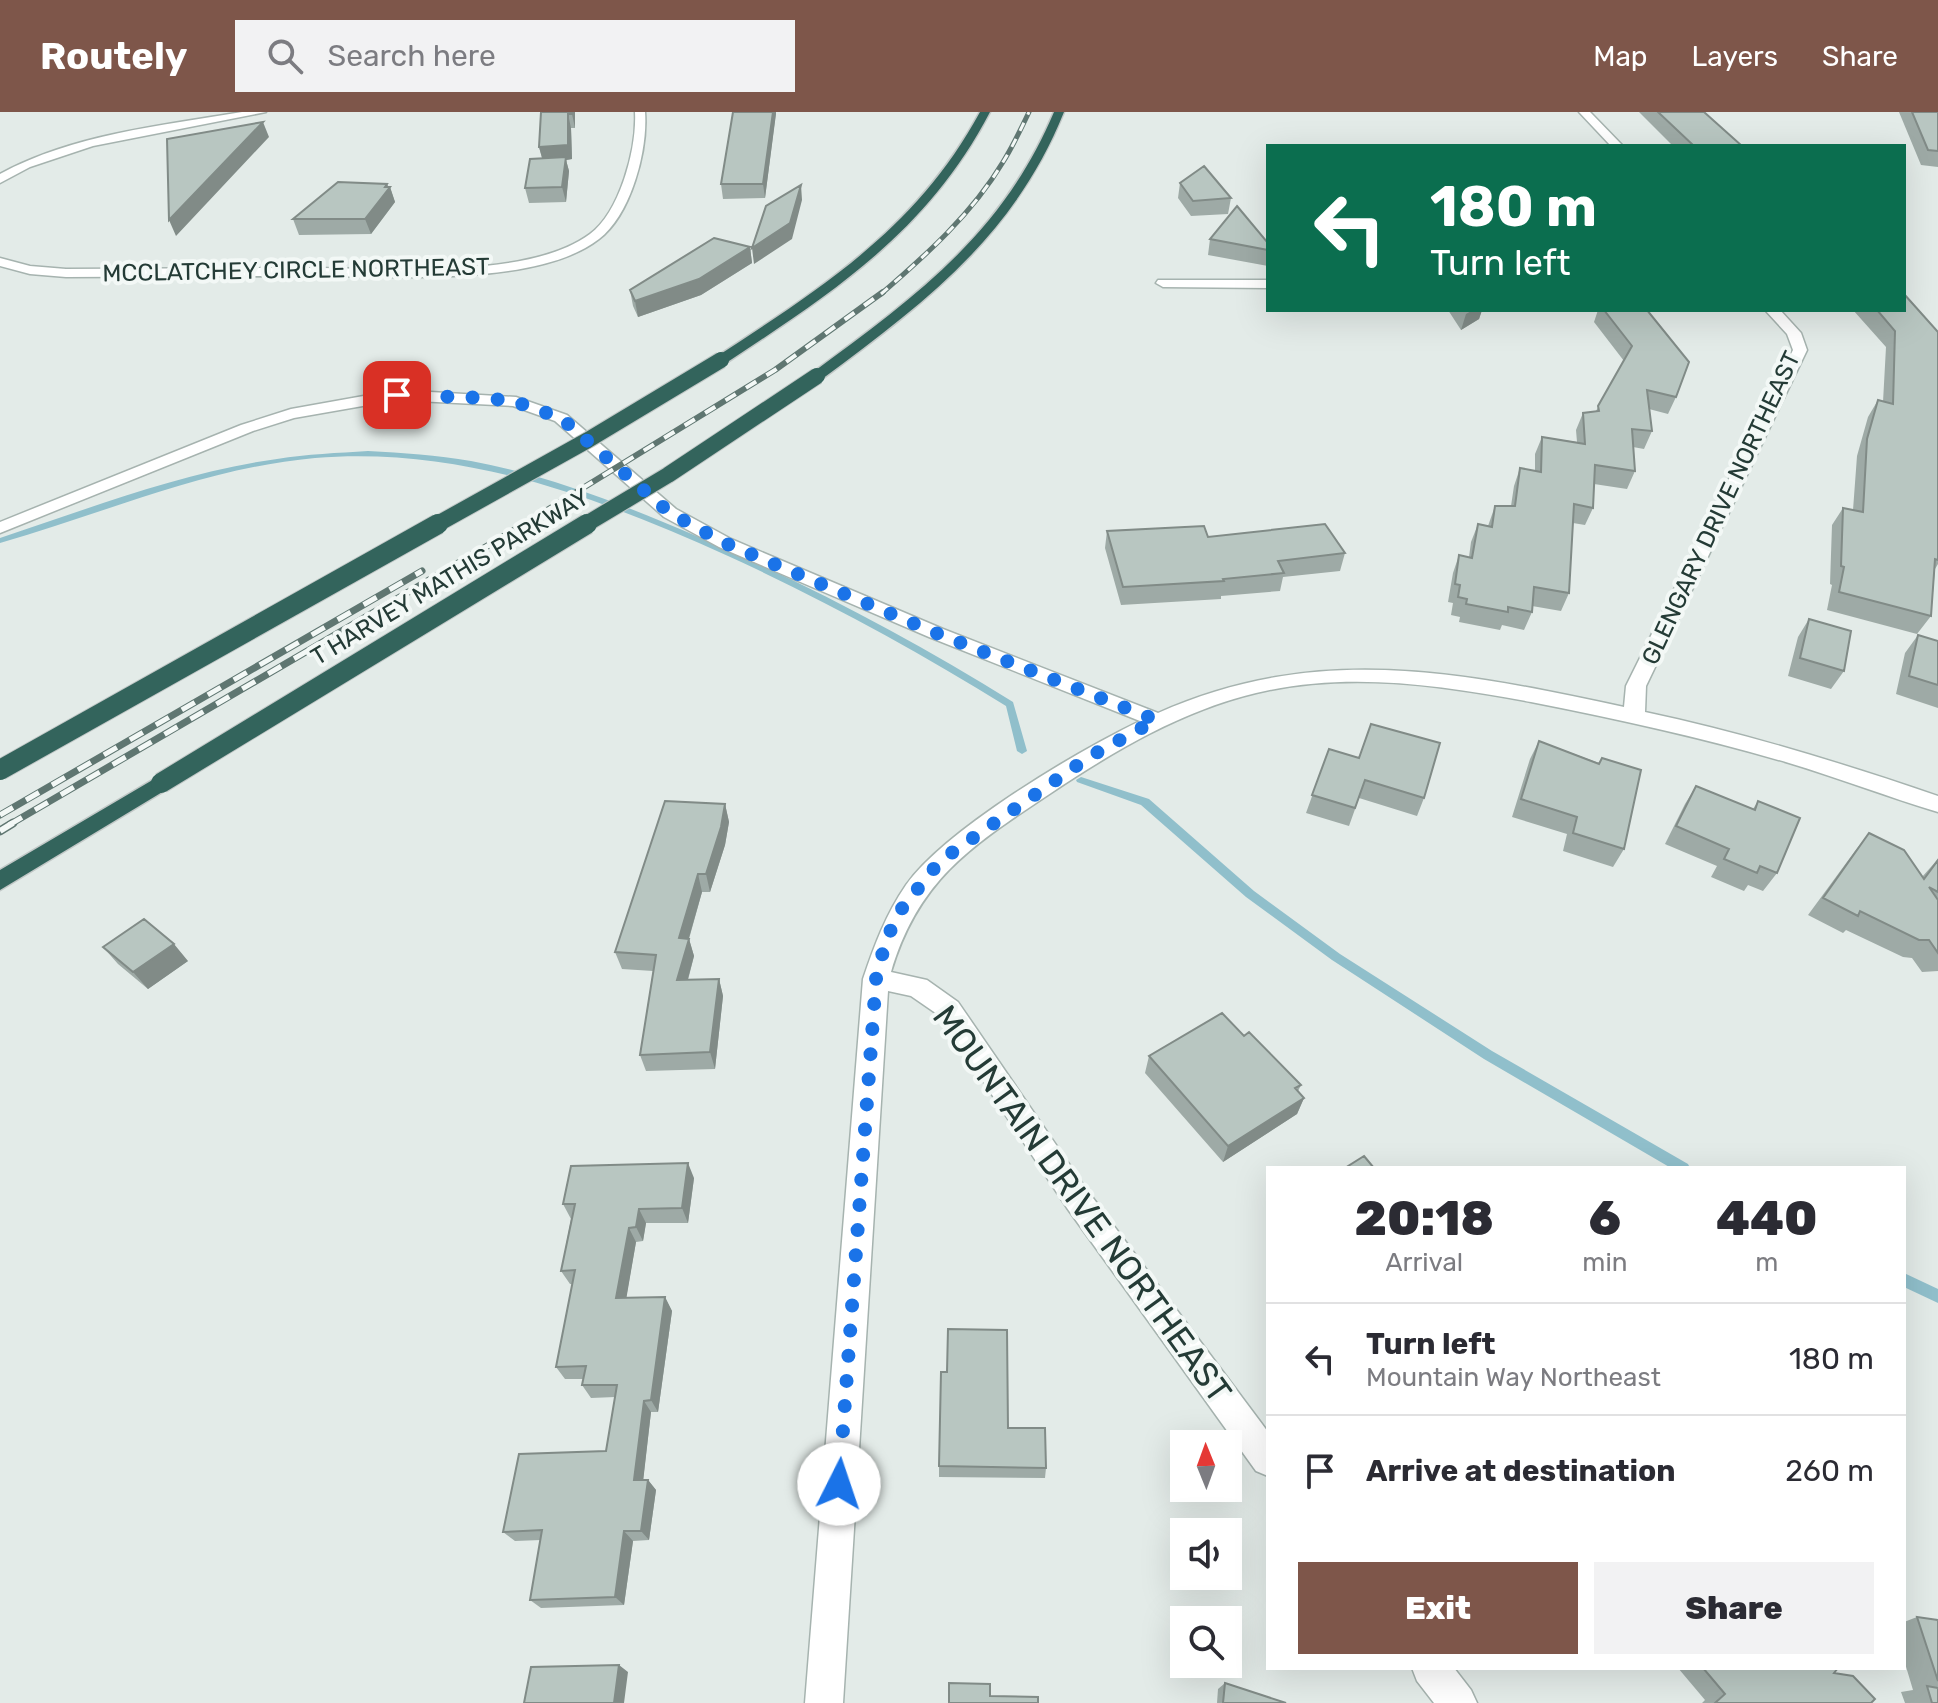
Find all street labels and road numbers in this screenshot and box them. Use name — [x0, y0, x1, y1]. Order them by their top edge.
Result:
street label: MCCLATCHEY CIRCLE NORTHEAST — [102, 253, 490, 287]
street label: GLENGARY DRIVE NORTHEAST — [1636, 347, 1806, 669]
street label: T HARVEY MATHIS PARKWAY — [306, 483, 594, 671]
street label: MOUNTAIN DRIVE NORTHEAST — [924, 997, 1240, 1411]

